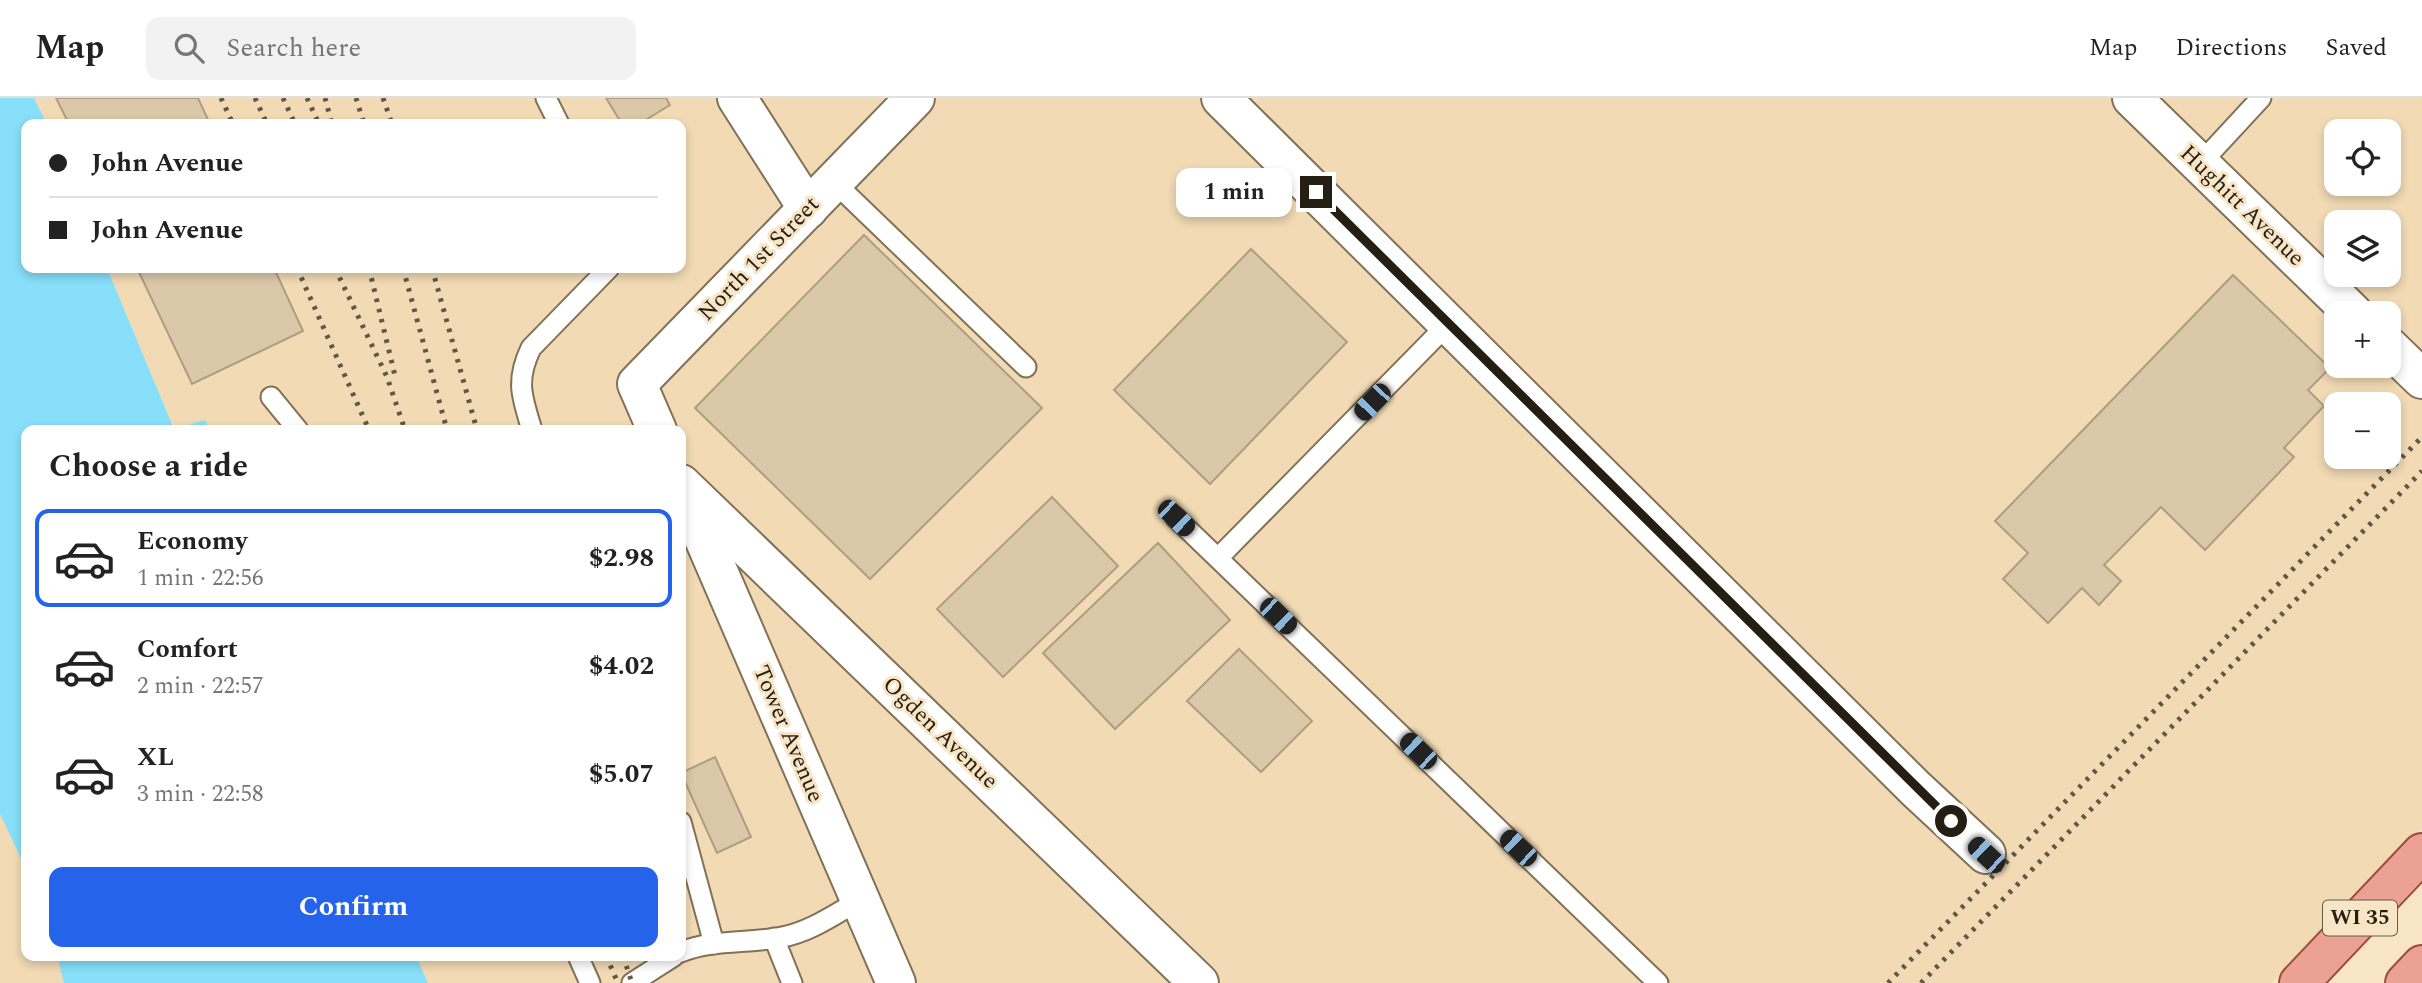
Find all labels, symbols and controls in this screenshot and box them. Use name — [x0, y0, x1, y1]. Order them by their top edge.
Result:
search box — [146, 17, 636, 80]
text: Map — [35, 23, 104, 73]
text: Search here — [226, 28, 361, 68]
icon: search — [170, 29, 208, 67]
text: Map — [2089, 30, 2137, 66]
text: Directions — [2175, 30, 2287, 66]
text: Saved — [2325, 30, 2387, 66]
map controls — [2324, 119, 2401, 469]
button: locate — [2324, 119, 2401, 196]
street label: Hughitt Avenue — [2171, 137, 2313, 275]
text: John Avenue — [91, 143, 243, 183]
callout: 1 min — [1176, 168, 1292, 217]
text: 1 min — [1203, 175, 1265, 210]
route end — [1300, 176, 1332, 208]
street label: North 1st Street — [690, 188, 828, 330]
text: John Avenue — [91, 210, 243, 250]
button: layers — [2324, 210, 2401, 287]
button: + — [2324, 301, 2401, 378]
car — [1350, 380, 1395, 424]
button: − — [2324, 392, 2401, 469]
text: Choose a ride — [49, 442, 248, 491]
car — [1154, 496, 1199, 540]
text: Economy — [137, 521, 247, 561]
icon: car — [53, 527, 116, 590]
text: $2.98 — [589, 538, 654, 578]
text: 1 min · 22:56 — [137, 561, 264, 596]
car — [1256, 594, 1301, 638]
text: Comfort — [137, 629, 238, 669]
icon: car — [53, 635, 116, 698]
text: $4.02 — [589, 646, 654, 686]
street label: Tower Avenue — [743, 660, 833, 808]
street label: Ogden Avenue — [874, 668, 1006, 798]
text: 2 min · 22:57 — [137, 669, 264, 704]
car — [1396, 729, 1441, 773]
text: XL — [137, 737, 174, 777]
icon: car — [53, 743, 116, 806]
text: $5.07 — [589, 754, 654, 794]
text: 3 min · 22:58 — [137, 777, 264, 812]
route start — [1935, 805, 1967, 837]
car — [1496, 826, 1541, 870]
car — [1964, 833, 2009, 877]
button: Confirm — [49, 867, 658, 947]
road number: WI 35 — [2323, 900, 2397, 936]

